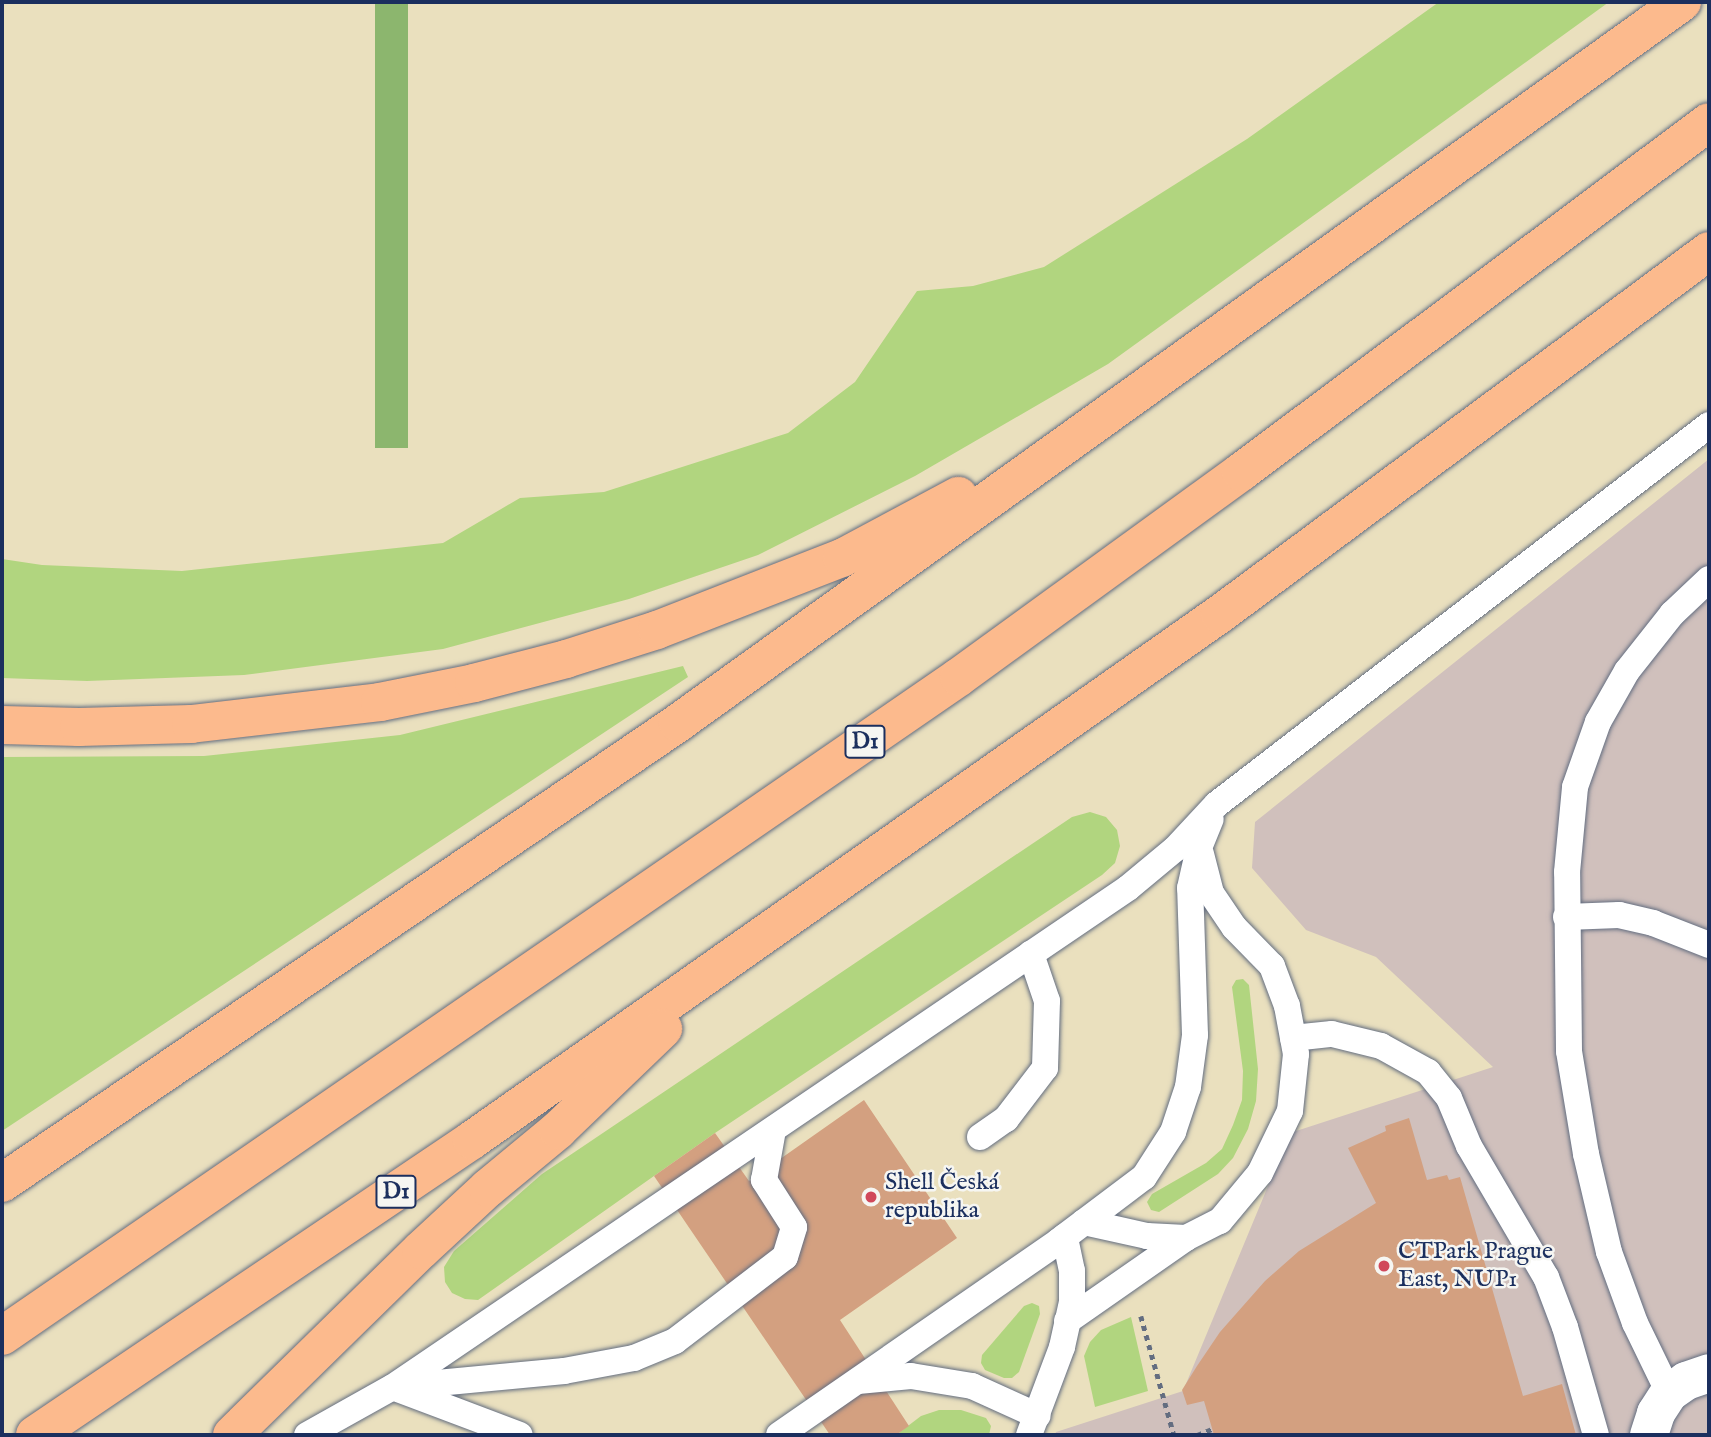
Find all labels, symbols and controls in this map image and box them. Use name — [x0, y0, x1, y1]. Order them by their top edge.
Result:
road number: D1 — [844, 722, 886, 762]
place label: Shell Česká republika — [885, 1169, 999, 1225]
road number: D1 — [375, 1172, 417, 1212]
marker: Shell Česká republika — [863, 1189, 879, 1205]
place label: CTPark Prague East, NUP1 — [1398, 1238, 1553, 1294]
marker: CTPark Prague East, NUP1 — [1376, 1258, 1392, 1274]

